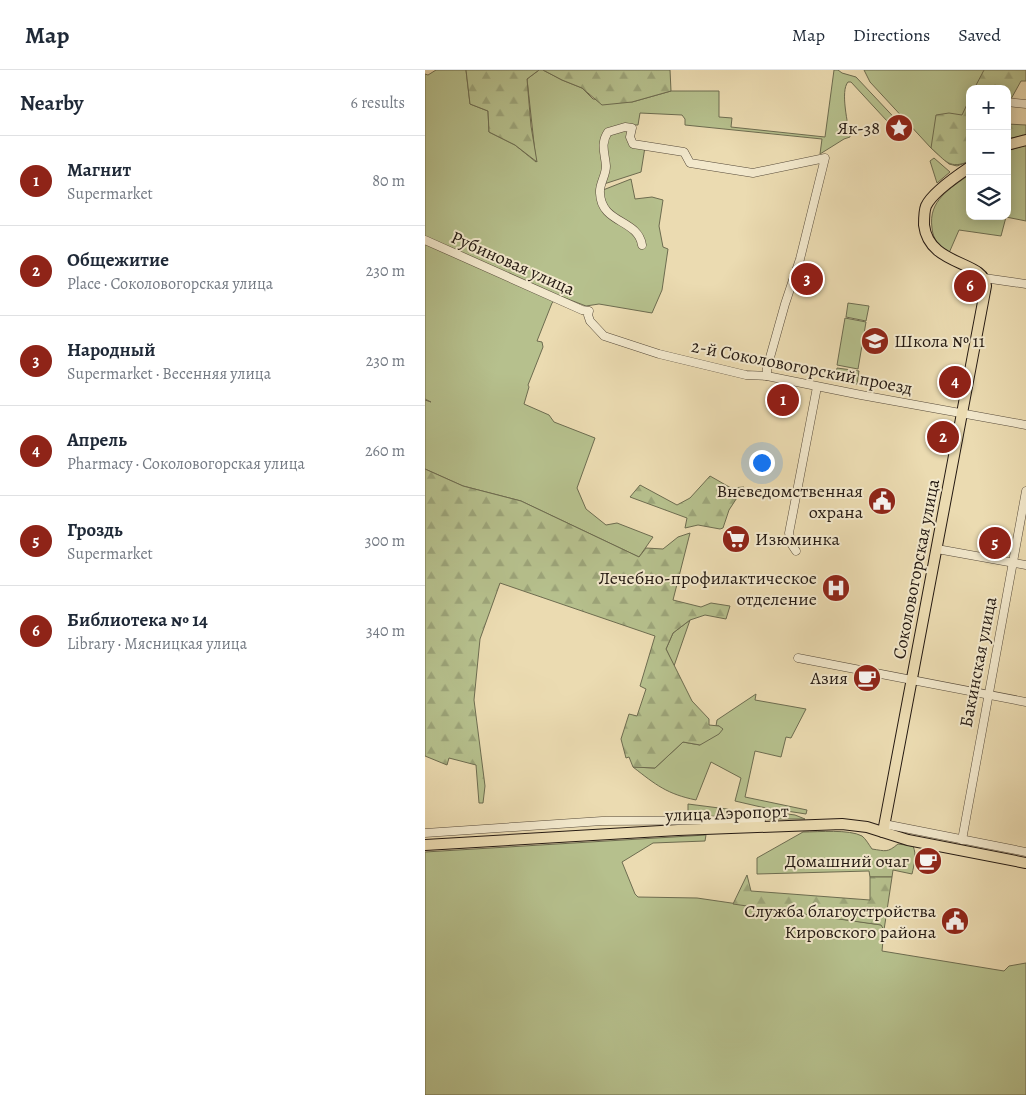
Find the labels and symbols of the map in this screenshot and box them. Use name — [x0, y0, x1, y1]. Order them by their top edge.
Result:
place icon: Як-38 — [884, 113, 914, 143]
place label: Як-38 — [837, 116, 880, 140]
street label: Рубиновая улица — [447, 225, 579, 301]
pin: 3 — [791, 260, 823, 298]
pin: 6 — [954, 267, 986, 305]
school or university icon: Школа № 11 — [860, 326, 890, 356]
place label: Школа № 11 — [894, 329, 985, 353]
street label: 2-й Соколовогорский проезд — [689, 334, 915, 400]
pin: 4 — [939, 363, 971, 401]
pin: 1 — [767, 381, 799, 419]
pin: 2 — [927, 418, 959, 456]
your location — [749, 450, 775, 476]
street label: Соколовогорская улица — [887, 476, 945, 661]
place label: Вневедомственная охрана — [716, 479, 864, 524]
public building icon: Вневедомственная охрана — [867, 486, 897, 516]
supermarket icon: Изюминка — [721, 524, 751, 554]
pin: 5 — [979, 524, 1011, 562]
place label: Изюминка — [755, 527, 841, 551]
place label: Лечебно-профилактическое отделение — [598, 566, 817, 611]
hospital icon: Лечебно-профилактическое отделение — [821, 573, 851, 603]
street label: Бакинская улица — [954, 594, 1003, 729]
cafe icon: Азия — [852, 663, 882, 693]
place label: Азия — [810, 666, 848, 690]
street label: улица Аэропорт — [664, 799, 789, 827]
cafe icon: Домашний очаг — [913, 846, 943, 876]
place label: Домашний очаг — [785, 849, 909, 873]
place label: Служба благоустройства Кировского района — [744, 899, 937, 944]
public building icon: Служба благоустройства Кировского района — [940, 906, 970, 936]

